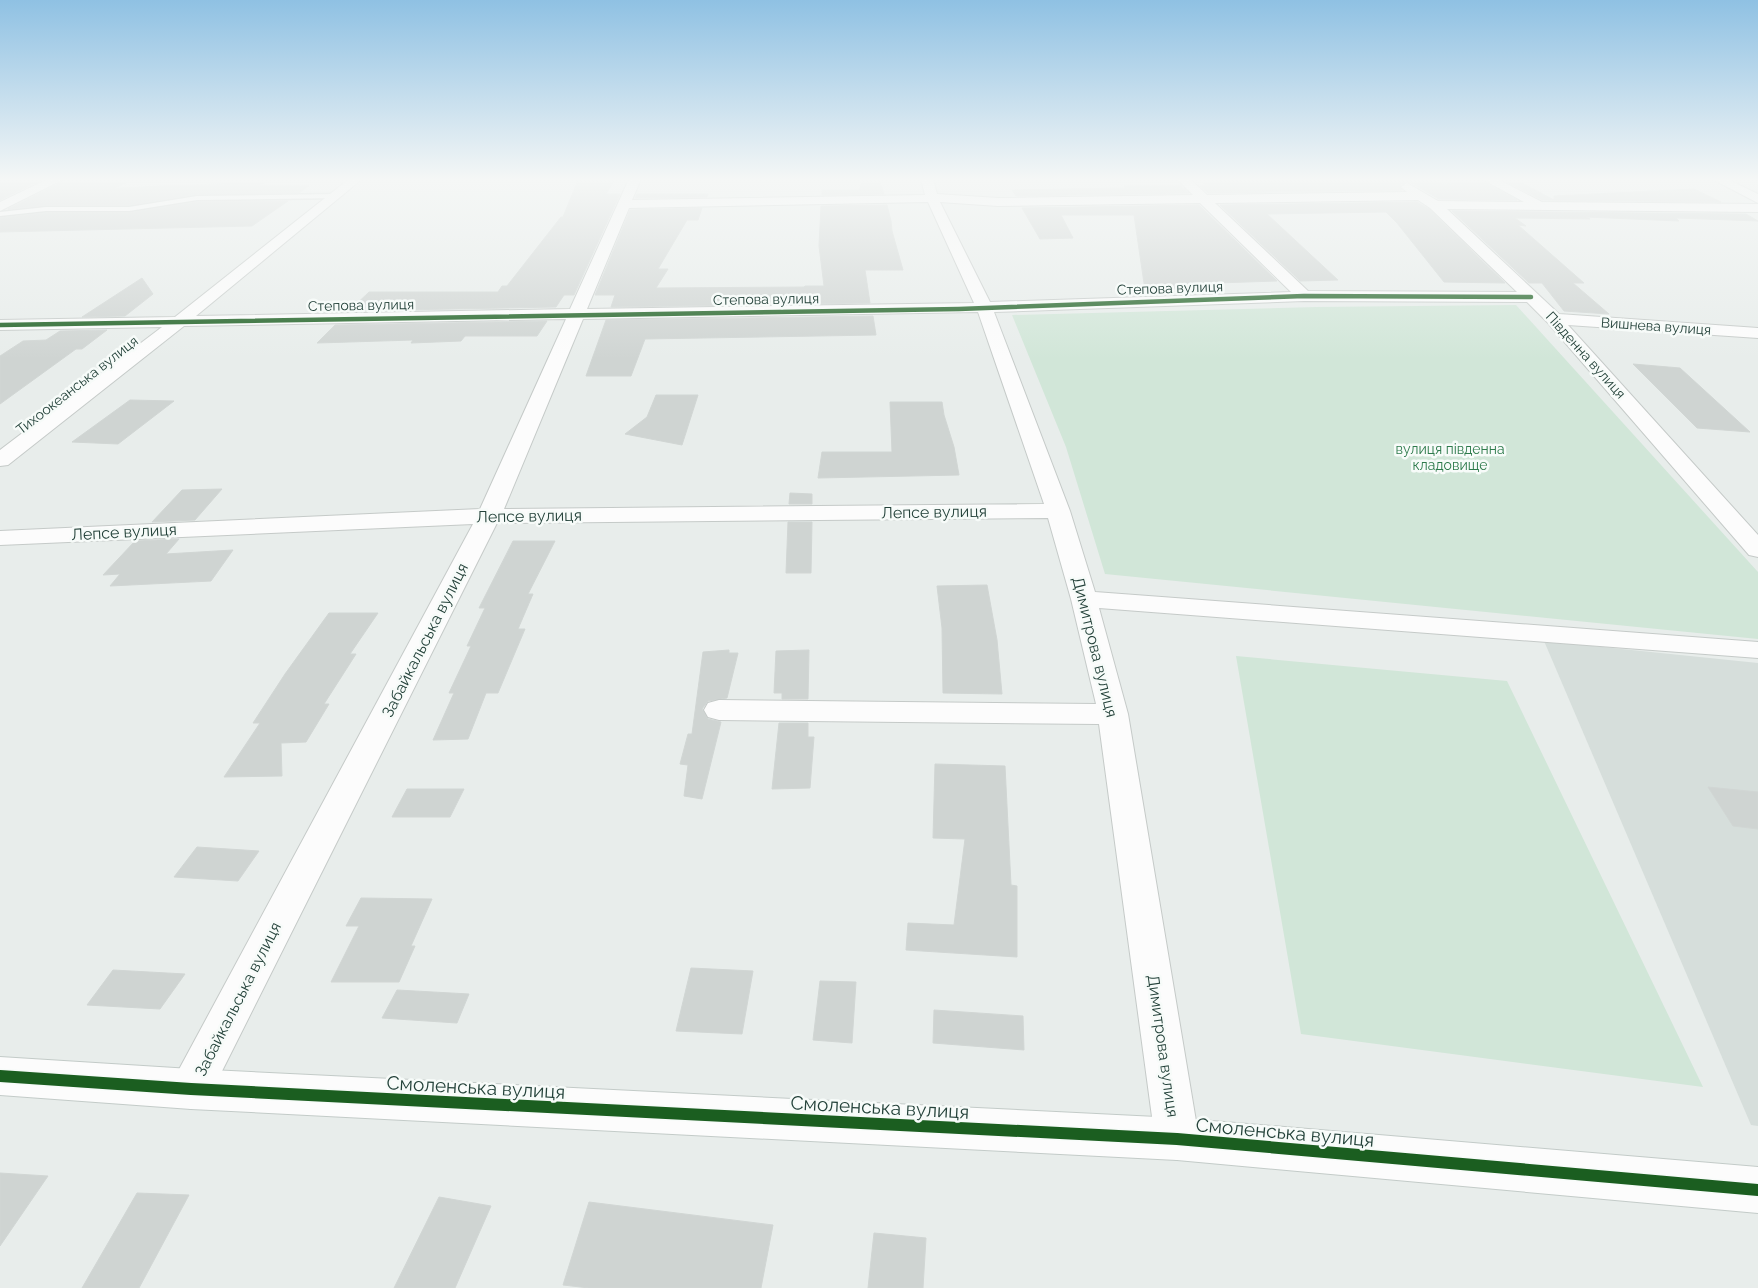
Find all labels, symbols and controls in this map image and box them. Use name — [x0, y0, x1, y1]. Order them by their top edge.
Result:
street label: Степова вулиця — [1117, 278, 1223, 298]
street label: Степова вулиця — [713, 290, 819, 308]
street label: Степова вулиця — [308, 296, 414, 314]
street label: Південна вулиця — [1543, 308, 1629, 402]
street label: Вишнева вулиця — [1600, 314, 1712, 338]
street label: Тихоокеанська вулиця — [13, 333, 141, 437]
park label: вулиця південна кладовище — [1395, 441, 1505, 473]
street label: Лепсе вулиця — [881, 502, 987, 522]
street label: Лепсе вулиця — [476, 506, 582, 526]
street label: Лепсе вулиця — [71, 520, 177, 544]
street label: Забайкальська вулиця — [378, 560, 472, 720]
street label: Димитрова вулиця — [1068, 575, 1122, 719]
street label: Забайкальська вулиця — [191, 919, 285, 1079]
street label: Димитрова вулиця — [1144, 973, 1182, 1119]
street label: Смоленська вулиця — [386, 1071, 566, 1103]
street label: Смоленська вулиця — [790, 1091, 970, 1123]
street label: Смоленська вулиця — [1195, 1113, 1375, 1151]

